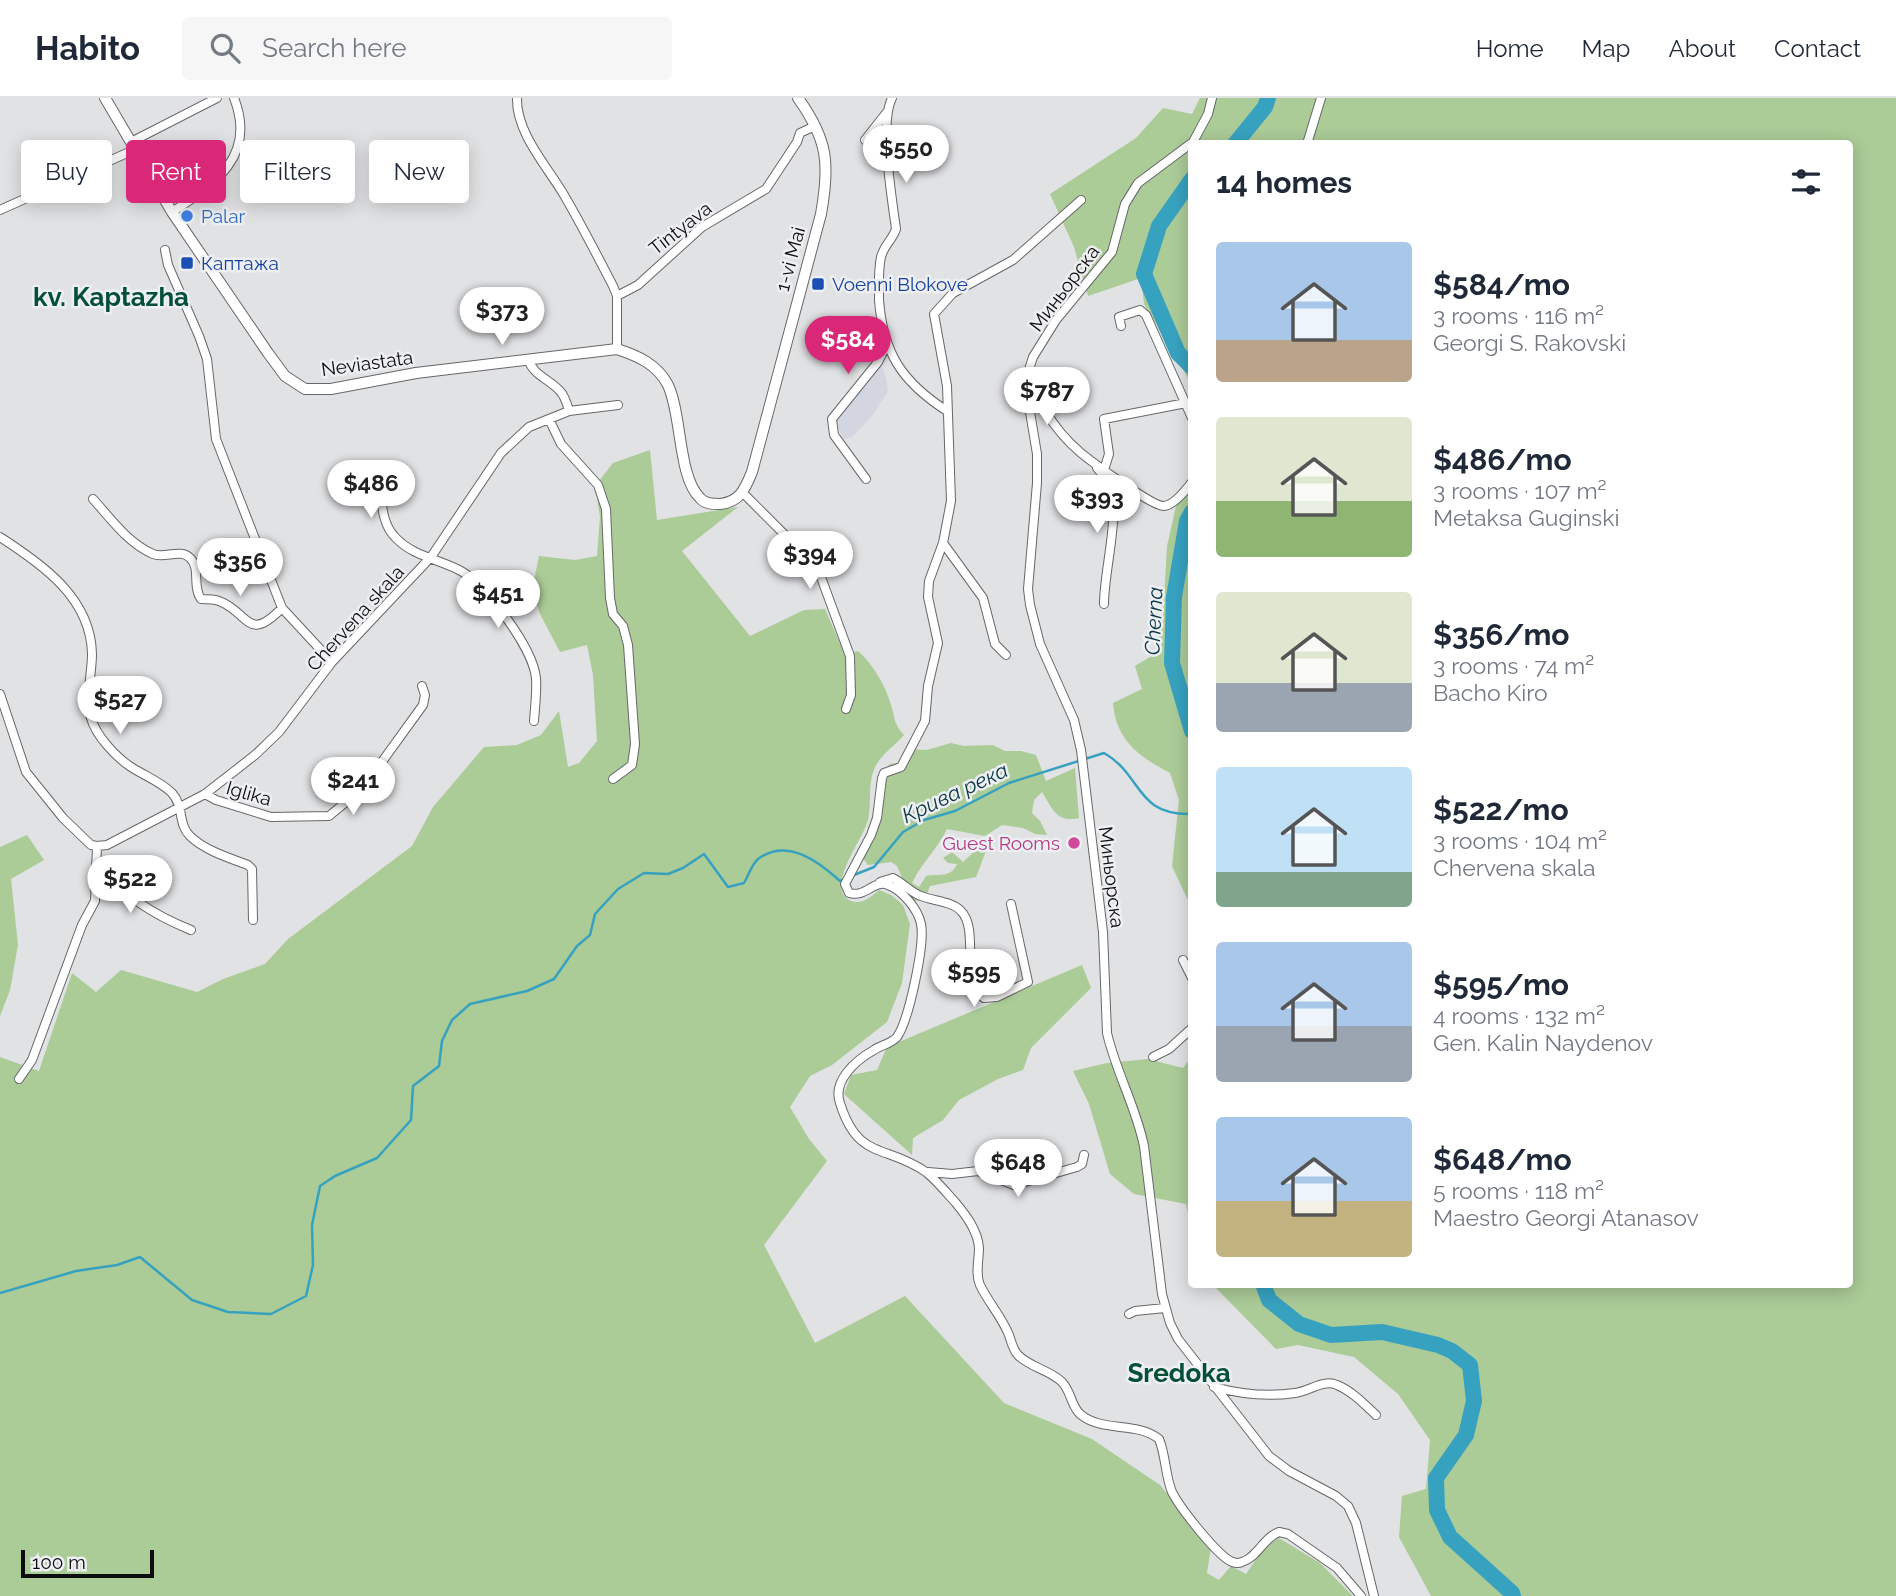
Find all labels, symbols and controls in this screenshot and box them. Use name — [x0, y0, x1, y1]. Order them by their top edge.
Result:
search box — [182, 17, 672, 80]
text: Habito — [35, 29, 140, 68]
icon: search — [206, 29, 244, 67]
text: Search here — [262, 33, 406, 63]
text: Home — [1476, 34, 1544, 63]
text: Map — [1582, 34, 1630, 63]
text: About — [1668, 34, 1736, 63]
text: Contact — [1774, 34, 1861, 63]
pin: $550 — [865, 126, 947, 185]
text: $550 — [879, 134, 933, 161]
chip: Buy — [21, 140, 112, 203]
chip: Rent — [126, 140, 226, 203]
chip: Filters — [240, 140, 355, 203]
chip: New — [369, 140, 469, 203]
icon: filters — [1787, 163, 1825, 201]
text: 14 homes — [1216, 165, 1352, 200]
street label: Tintyava — [644, 197, 716, 259]
place label: Palar — [201, 205, 246, 227]
marker: Palar — [179, 208, 195, 224]
street label: 1-vi Mai — [771, 224, 809, 294]
street label: Миньорска — [1025, 241, 1103, 335]
place label: Каптажа — [201, 252, 279, 274]
marker: Каптажа — [179, 255, 195, 271]
text: $584/mo — [1433, 267, 1570, 302]
icon: home — [1272, 270, 1356, 354]
place label: Voenni Blokove — [832, 273, 968, 295]
marker: Voenni Blokove — [810, 276, 826, 292]
district label: kv. Kaptazha — [33, 282, 189, 312]
pin: $373 — [461, 288, 543, 347]
text: $373 — [475, 296, 529, 323]
text: 3 rooms · 116 m² — [1433, 302, 1604, 329]
pin: $584 — [807, 316, 889, 376]
text: $584 — [821, 325, 875, 352]
text: Georgi S. Rakovski — [1433, 329, 1626, 356]
street label: Neviastata — [320, 346, 414, 380]
pin: $787 — [1006, 368, 1088, 427]
text: $787 — [1020, 376, 1074, 403]
text: $486/mo — [1433, 442, 1572, 477]
icon: home — [1272, 445, 1356, 529]
pin: $486 — [330, 460, 412, 520]
text: $486 — [343, 469, 399, 496]
pin: $393 — [1056, 476, 1138, 535]
text: 3 rooms · 107 m² — [1433, 477, 1607, 504]
text: $393 — [1070, 484, 1124, 511]
text: Metaksa Guginski — [1433, 504, 1619, 531]
pin: $394 — [769, 532, 851, 591]
pin: $356 — [199, 538, 281, 598]
text: $394 — [783, 540, 837, 567]
text: $356 — [213, 547, 267, 574]
street label: Chervena skala — [302, 561, 408, 675]
pin: $451 — [457, 570, 539, 630]
text: $451 — [472, 579, 524, 606]
water label: Cherna — [1139, 586, 1168, 656]
text: $356/mo — [1433, 617, 1570, 652]
icon: home — [1272, 620, 1356, 704]
text: 3 rooms · 74 m² — [1433, 652, 1594, 679]
pin: $527 — [79, 676, 161, 736]
text: Bacho Kiro — [1433, 679, 1548, 706]
text: $527 — [93, 685, 147, 712]
water label: Крива река — [898, 757, 1012, 828]
pin: $241 — [312, 758, 394, 817]
text: $241 — [327, 766, 379, 793]
street label: Iglika — [224, 776, 274, 810]
text: $522/mo — [1433, 792, 1569, 827]
icon: home — [1272, 795, 1356, 879]
street label: Миньорска — [1095, 825, 1129, 929]
text: 3 rooms · 104 m² — [1433, 827, 1607, 854]
place label: Guest Rooms — [942, 832, 1060, 854]
marker: Guest Rooms — [1066, 835, 1082, 851]
text: Chervena skala — [1433, 854, 1596, 881]
pin: $522 — [89, 856, 171, 915]
text: $522 — [103, 864, 157, 891]
pin: $595 — [933, 950, 1015, 1009]
text: $595 — [947, 958, 1001, 985]
text: $595/mo — [1433, 967, 1569, 1002]
icon: home — [1272, 970, 1356, 1054]
text: 4 rooms · 132 m² — [1433, 1002, 1605, 1029]
text: Gen. Kalin Naydenov — [1433, 1029, 1653, 1056]
pin: $648 — [977, 1140, 1059, 1199]
text: $648/mo — [1433, 1142, 1572, 1177]
icon: home — [1272, 1145, 1356, 1229]
text: $648 — [990, 1148, 1046, 1175]
text: 5 rooms · 118 m² — [1433, 1177, 1604, 1204]
text: Maestro Georgi Atanasov — [1433, 1204, 1699, 1231]
district label: Sredoka — [1127, 1358, 1231, 1388]
scale bar — [21, 1547, 154, 1579]
text: 100 m — [32, 1551, 86, 1573]

